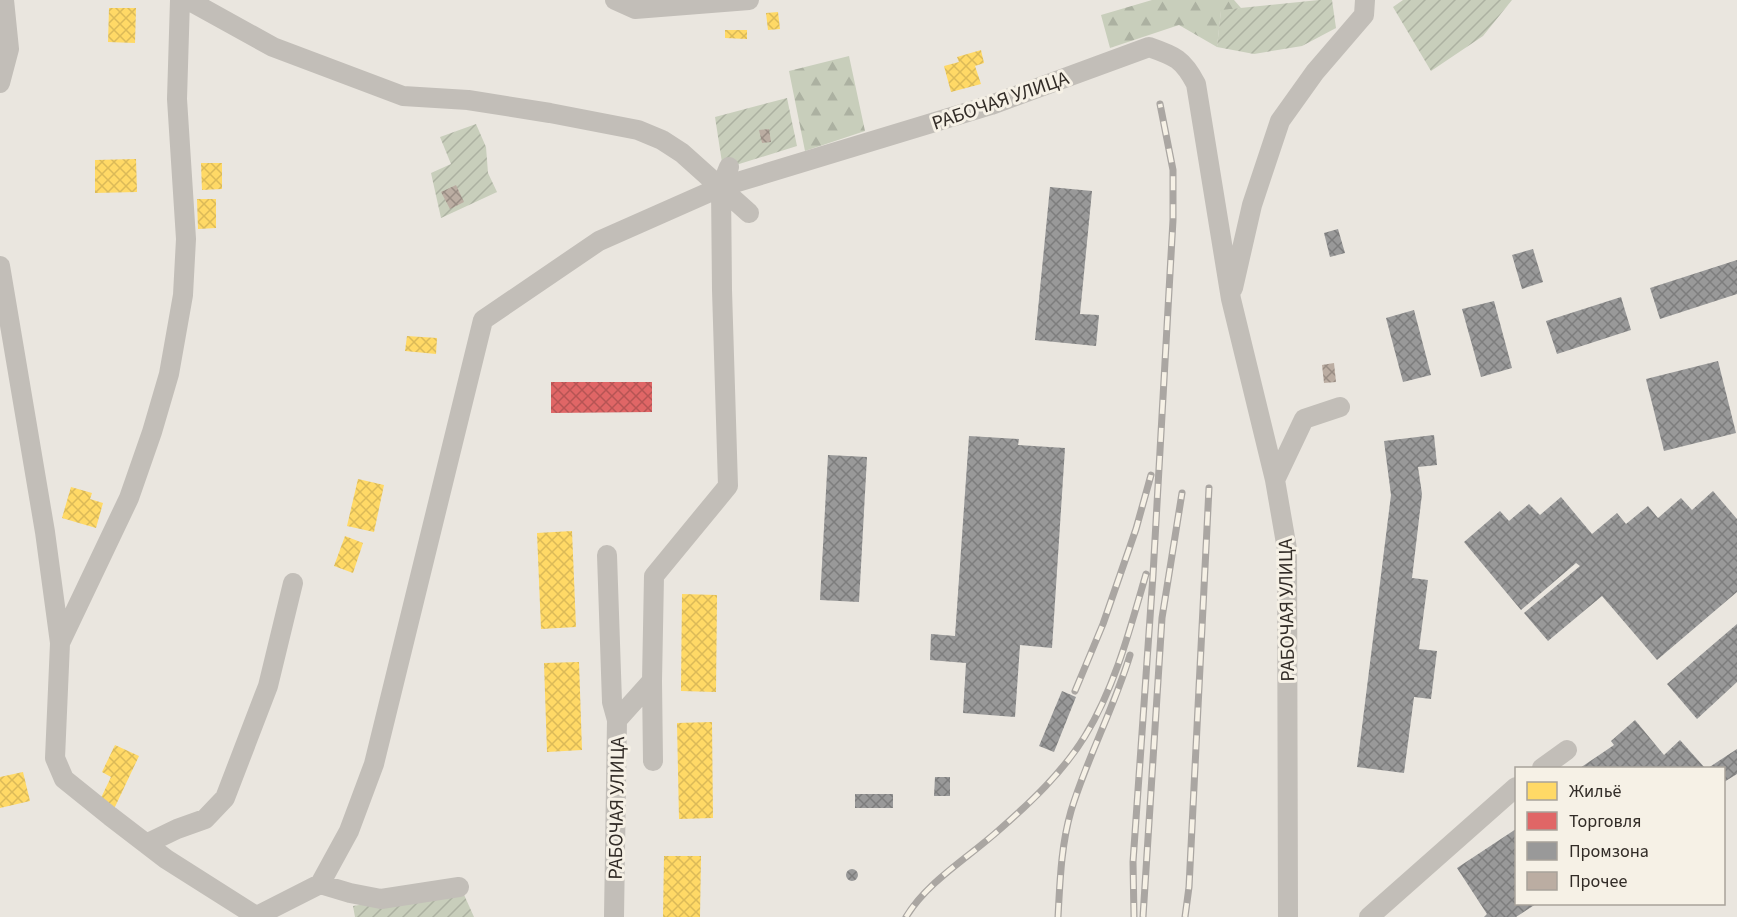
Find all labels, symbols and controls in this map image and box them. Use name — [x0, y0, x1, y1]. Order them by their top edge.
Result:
street label: РАБОЧАЯ УЛИЦА — [928, 64, 1073, 137]
street label: РАБОЧАЯ УЛИЦА — [1272, 538, 1302, 682]
street label: РАБОЧАЯ УЛИЦА — [602, 736, 632, 880]
legend — [1515, 767, 1725, 905]
text: Жильё — [1569, 779, 1622, 804]
text: Торговля — [1569, 809, 1642, 834]
text: Промзона — [1569, 839, 1649, 864]
text: Прочее — [1569, 869, 1627, 894]

